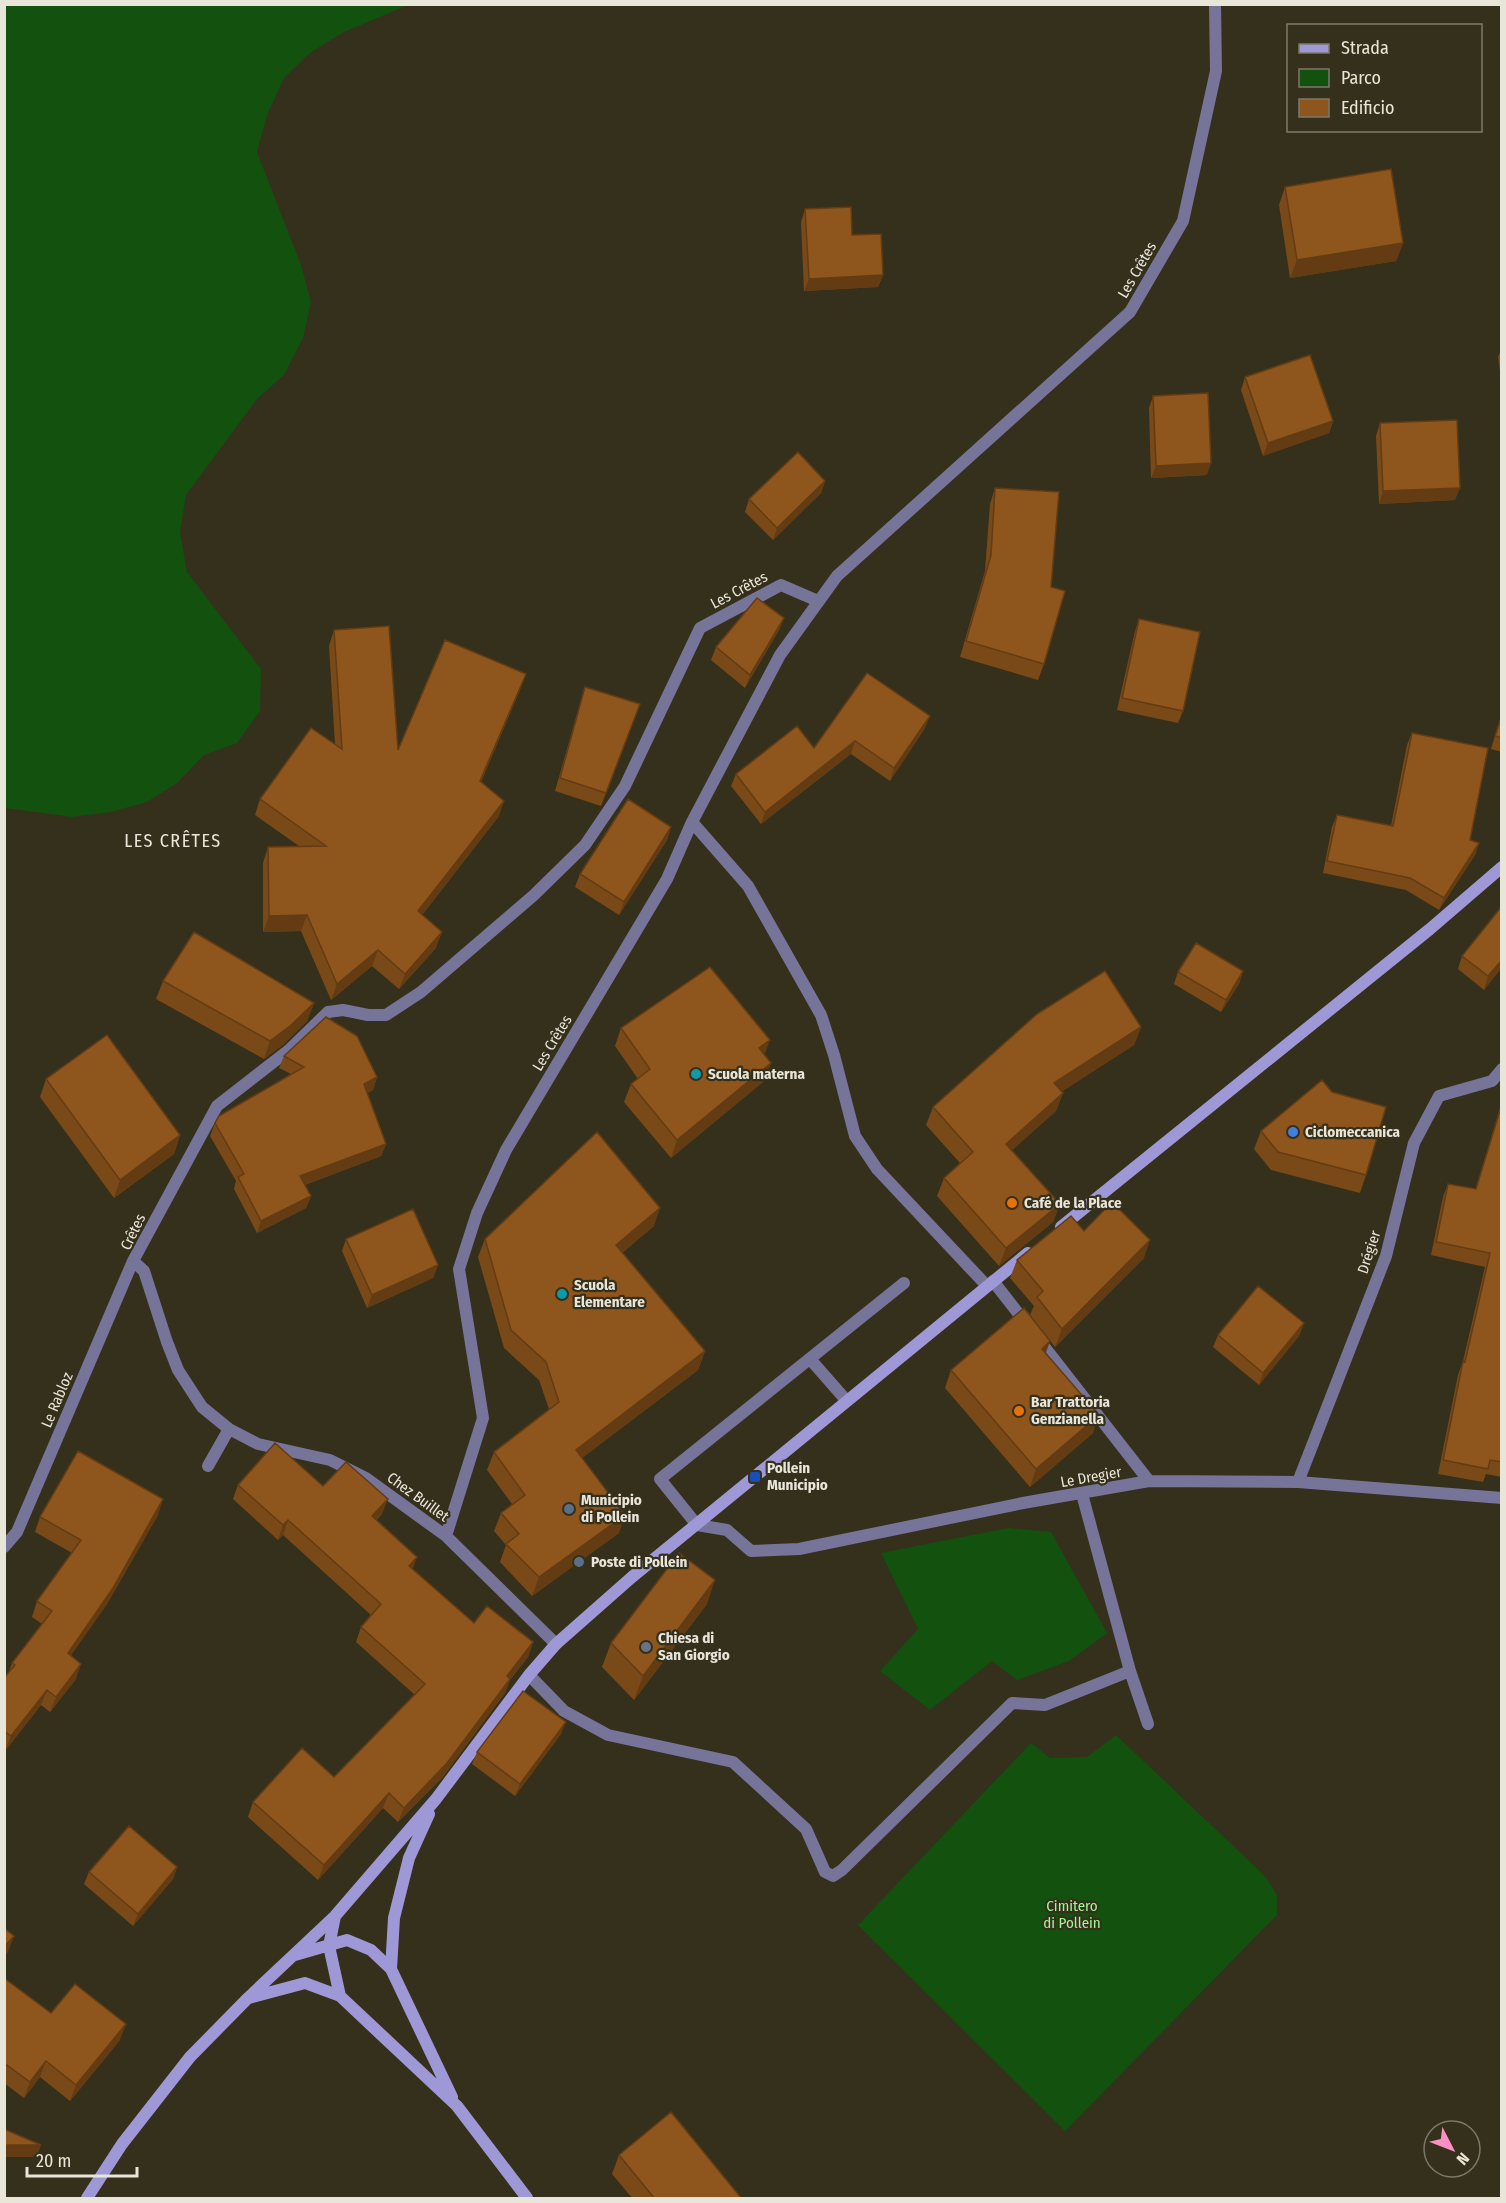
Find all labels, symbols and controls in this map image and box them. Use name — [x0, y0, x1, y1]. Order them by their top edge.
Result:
legend — [1287, 24, 1482, 132]
text: Strada — [1341, 37, 1389, 59]
text: Parco — [1341, 67, 1381, 89]
text: Edificio — [1341, 97, 1394, 119]
street label: Les Crêtes — [1114, 239, 1160, 301]
street label: Les Crêtes — [707, 568, 771, 612]
district label: LES CRÊTES — [124, 830, 222, 852]
street label: Les Crêtes — [528, 1012, 576, 1074]
place label: Scuola materna — [708, 1065, 805, 1083]
marker: Scuola materna — [689, 1067, 703, 1081]
place label: Ciclomeccanica — [1305, 1123, 1401, 1141]
marker: Ciclomeccanica — [1286, 1125, 1300, 1139]
place label: Café de la Place — [1024, 1194, 1122, 1212]
marker: Café de la Place — [1005, 1196, 1019, 1210]
street label: Crêtes — [117, 1211, 149, 1253]
street label: Drégier — [1354, 1227, 1385, 1276]
place label: Scuola Elementare — [574, 1276, 645, 1311]
marker: Scuola Elementare — [555, 1287, 569, 1301]
street label: Le Rabloz — [37, 1370, 77, 1430]
place label: Bar Trattoria Genzianella — [1031, 1393, 1111, 1428]
marker: Bar Trattoria Genzianella — [1012, 1404, 1026, 1418]
place label: Pollein Municipio — [767, 1459, 828, 1494]
street label: Le Dregier — [1059, 1463, 1124, 1491]
street label: Chez Buillet — [384, 1469, 453, 1526]
marker: Pollein Municipio — [748, 1470, 762, 1484]
place label: Municipio di Pollein — [581, 1491, 642, 1526]
marker: Municipio di Pollein — [562, 1502, 576, 1516]
place label: Poste di Pollein — [591, 1553, 688, 1571]
marker: Poste di Pollein — [572, 1555, 586, 1569]
place label: Chiesa di San Giorgio — [658, 1629, 730, 1664]
marker: Chiesa di San Giorgio — [639, 1640, 653, 1654]
park label: Cimitero di Pollein — [1043, 1897, 1101, 1932]
north arrow — [1422, 2119, 1482, 2179]
scale bar — [27, 2140, 136, 2178]
text: N — [1453, 2149, 1473, 2169]
text: 20 m — [36, 2150, 71, 2172]

